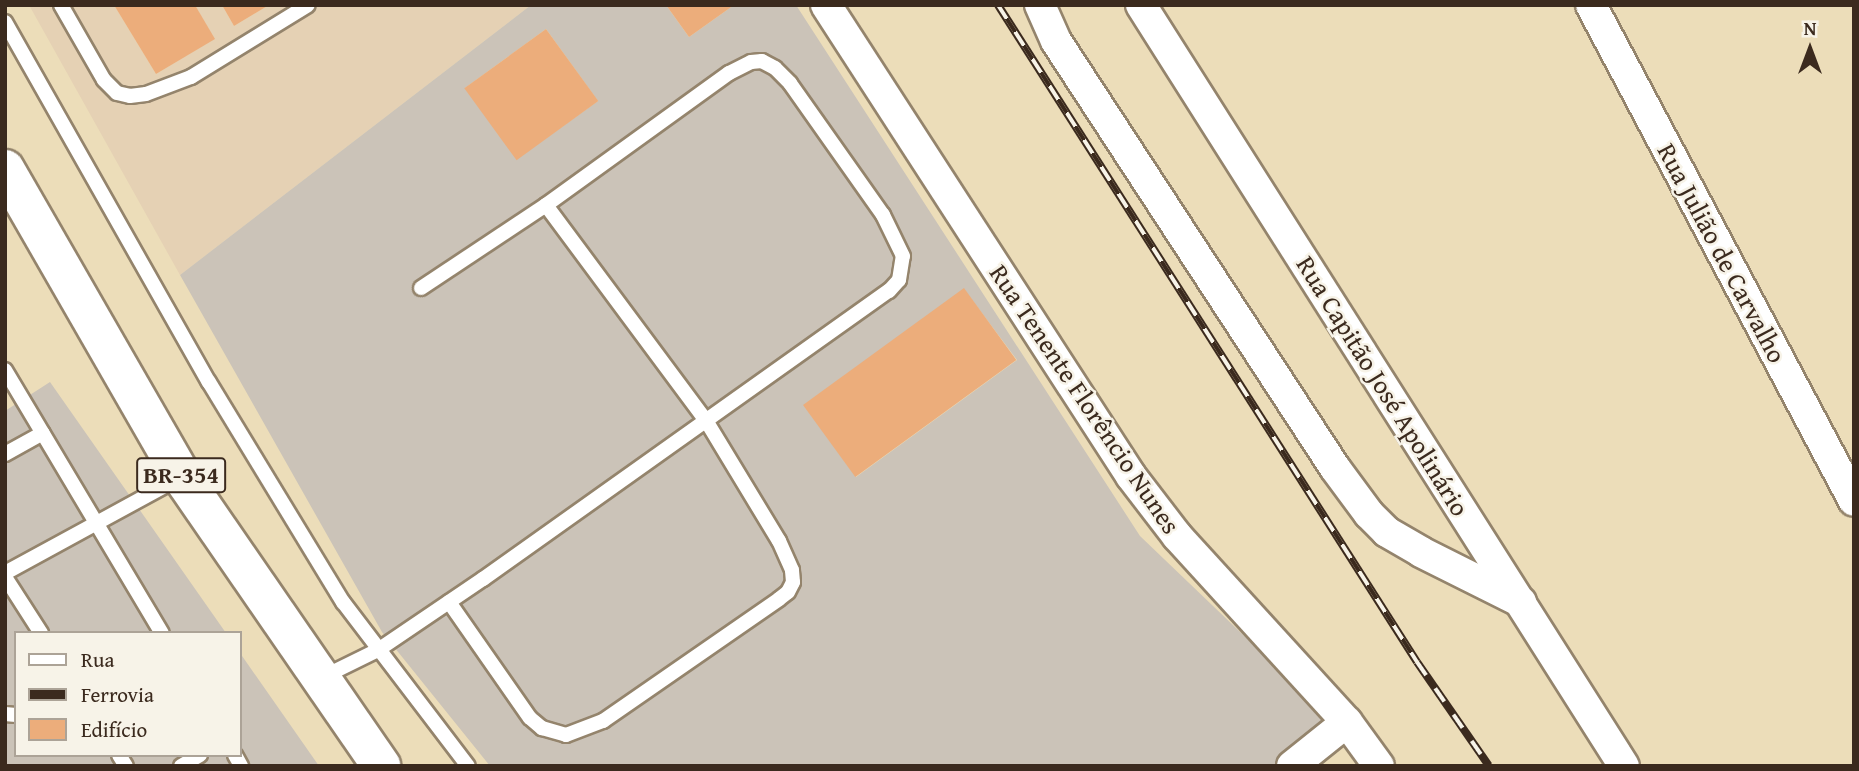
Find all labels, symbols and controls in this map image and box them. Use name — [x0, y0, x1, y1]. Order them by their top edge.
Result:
north arrow — [1775, 14, 1845, 84]
text: N — [1804, 14, 1816, 42]
street label: Rua Julião de Carvalho — [1651, 138, 1793, 368]
street label: Rua Capitão José Apolinário — [1290, 250, 1476, 522]
street label: Rua Tenente Florêncio Nunes — [983, 258, 1187, 540]
road number: BR-354 — [136, 454, 227, 496]
legend — [14, 631, 242, 757]
text: Rua — [81, 644, 114, 675]
text: Ferrovia — [81, 679, 154, 710]
text: Edifício — [81, 714, 147, 745]

